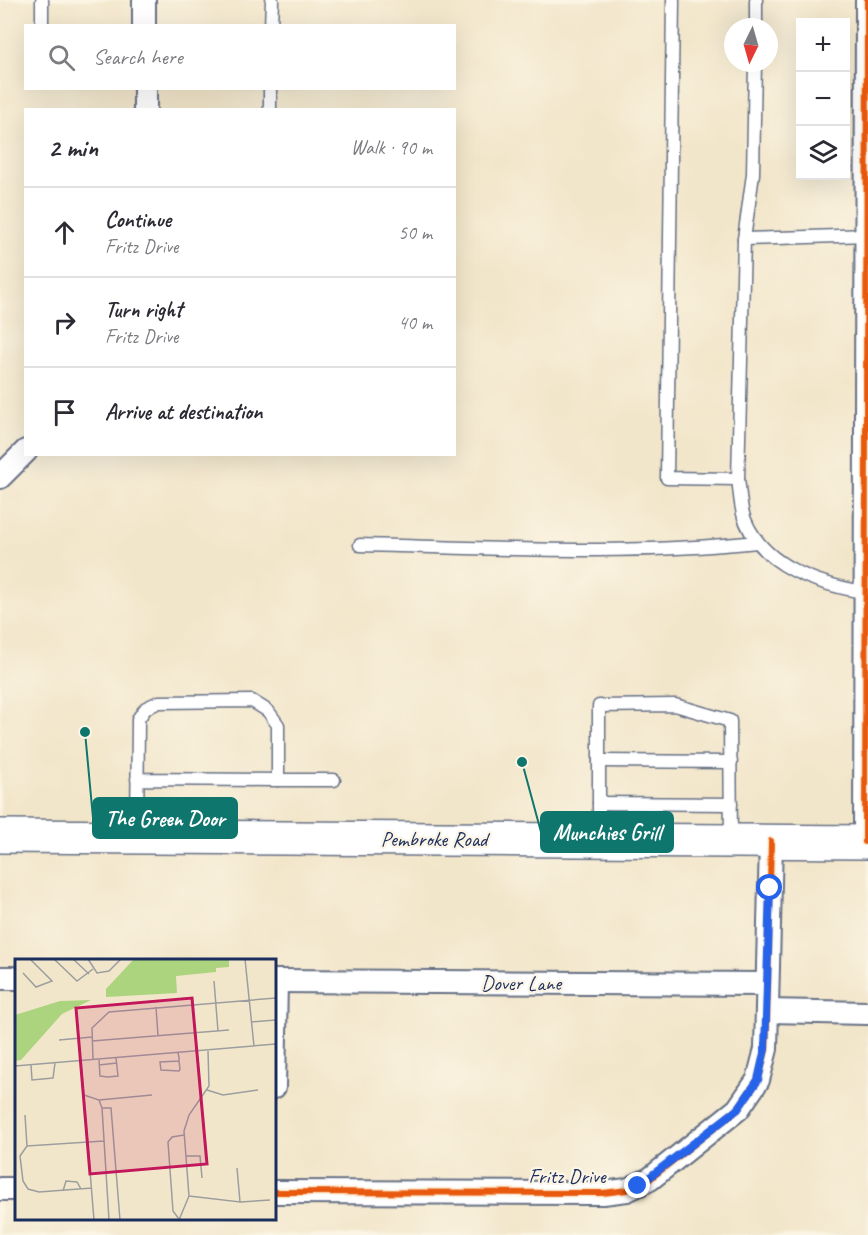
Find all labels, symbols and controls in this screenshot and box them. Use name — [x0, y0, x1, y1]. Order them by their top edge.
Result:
north arrow — [724, 18, 778, 72]
map controls — [796, 18, 850, 180]
button: + — [796, 18, 850, 72]
search box — [24, 24, 456, 90]
icon: search — [45, 41, 78, 74]
text: Search here — [93, 43, 183, 71]
button: − — [796, 72, 850, 126]
button: layers — [796, 126, 850, 180]
text: 2 min — [48, 131, 98, 164]
text: Walk · 90 m — [351, 135, 432, 160]
text: Continue — [105, 206, 171, 234]
icon: ahead — [48, 216, 81, 249]
text: 50 m — [398, 220, 432, 245]
text: Fritz Drive — [105, 234, 178, 259]
text: Turn right — [105, 296, 182, 324]
icon: right — [48, 306, 81, 339]
text: 40 m — [398, 310, 432, 335]
text: Fritz Drive — [105, 324, 178, 349]
icon: arrive — [48, 396, 81, 429]
text: Arrive at destination — [105, 398, 262, 426]
callout: The Green Door — [93, 798, 237, 838]
text: The Green Door — [105, 805, 228, 833]
callout: Munchies Grill — [541, 812, 673, 852]
text: Munchies Grill — [553, 819, 665, 847]
street label: Pembroke Road — [381, 826, 491, 852]
route start — [756, 874, 782, 900]
inset map — [15, 959, 276, 1220]
street label: Dover Lane — [481, 970, 563, 996]
street label: Fritz Drive — [529, 1163, 607, 1189]
route end — [624, 1172, 650, 1198]

